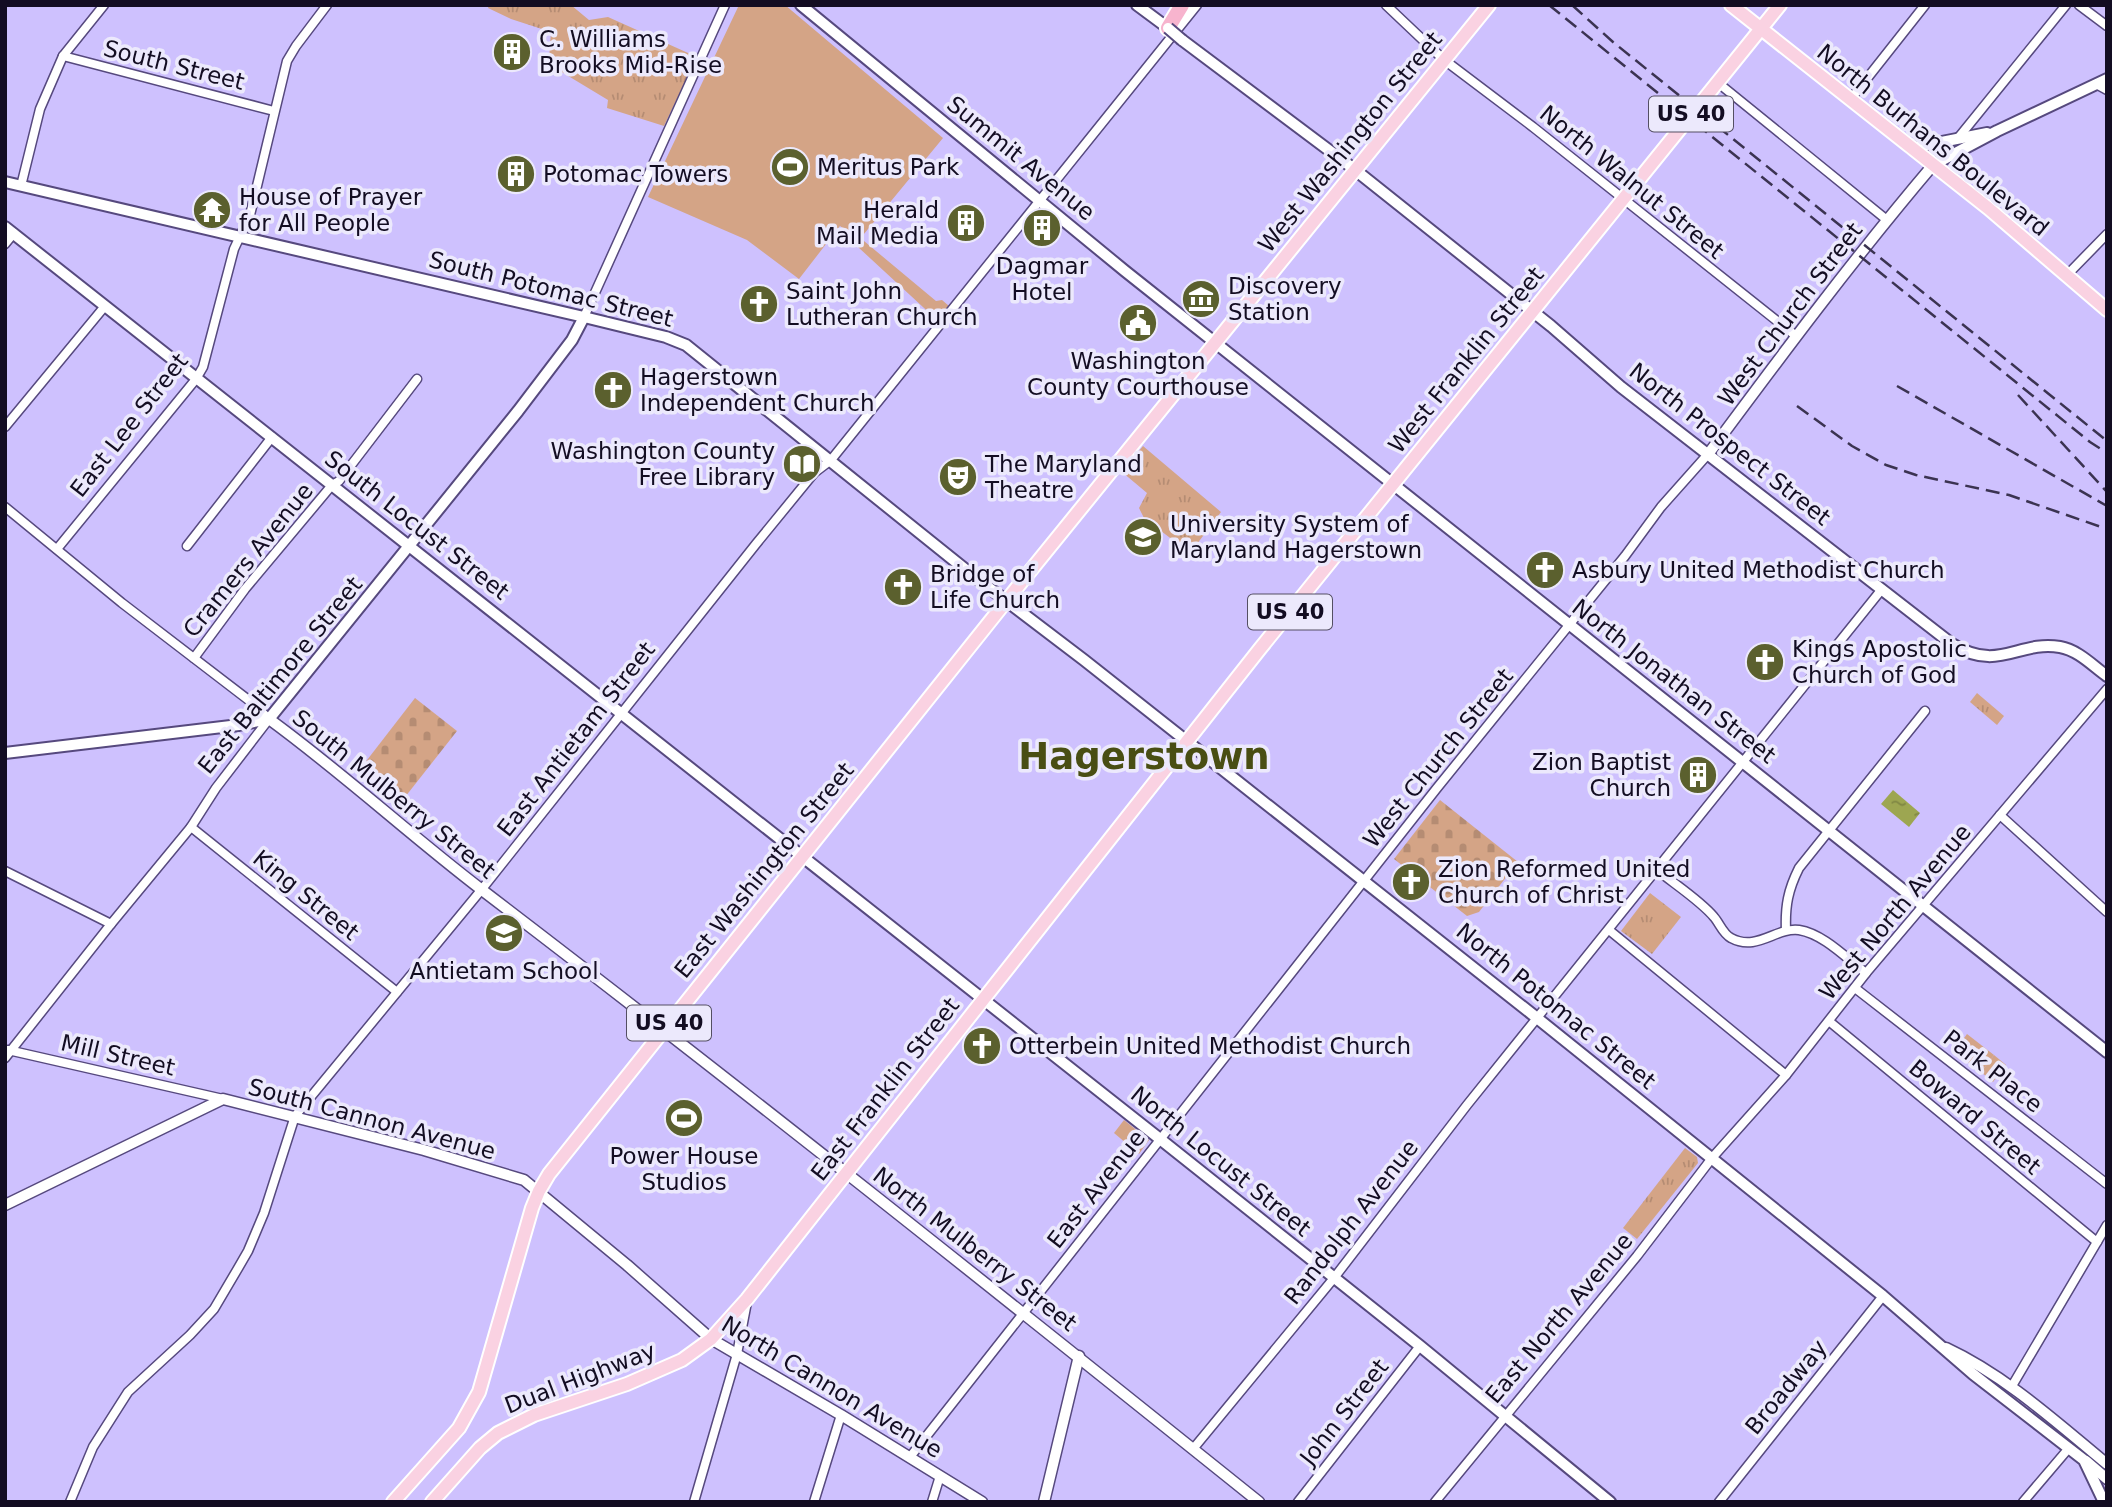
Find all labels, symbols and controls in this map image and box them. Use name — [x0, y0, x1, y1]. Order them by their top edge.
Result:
place label: C. Williams Brooks Mid‐Rise — [539, 26, 722, 78]
street label: West Washington Street — [1253, 26, 1447, 258]
building icon: C. Williams Brooks Mid‐Rise — [491, 31, 533, 73]
street label: South Street — [101, 35, 247, 95]
street label: North Burhans Boulevard — [1812, 39, 2054, 241]
street label: Summit Avenue — [942, 91, 1100, 225]
road number: US 40 — [1649, 96, 1733, 132]
street label: North Walnut Street — [1535, 100, 1729, 264]
sports icon: Meritus Park — [769, 146, 811, 188]
building icon: Potomac Towers — [495, 153, 537, 195]
place label: Meritus Park — [817, 154, 960, 180]
place label: Potomac Towers — [543, 161, 728, 187]
place label: House of Prayer for All People — [239, 184, 423, 236]
temple icon: House of Prayer for All People — [191, 189, 233, 231]
place label: Herald Mail Media — [816, 197, 939, 249]
building icon: Herald Mail Media — [945, 202, 987, 244]
building icon: Dagmar Hotel — [1021, 207, 1063, 249]
street label: West Church Street — [1713, 217, 1867, 411]
street label: South Potomac Street — [426, 246, 676, 332]
place label: Dagmar Hotel — [996, 253, 1089, 305]
street label: West Franklin Street — [1383, 262, 1549, 458]
place label: Discovery Station — [1228, 273, 1342, 325]
place label: Saint John Lutheran Church — [786, 278, 978, 330]
museum icon: Discovery Station — [1180, 278, 1222, 320]
church icon: Saint John Lutheran Church — [738, 283, 780, 325]
public building icon: Washington County Courthouse — [1117, 302, 1159, 344]
street label: East Lee Street — [65, 348, 193, 502]
place label: Washington County Courthouse — [1027, 348, 1249, 400]
street label: North Prospect Street — [1624, 357, 1836, 531]
place label: Hagerstown Independent Church — [640, 364, 874, 416]
church icon: Hagerstown Independent Church — [592, 369, 634, 411]
place label: Washington County Free Library — [551, 438, 775, 490]
library icon: Washington County Free Library — [781, 443, 823, 485]
street label: South Locust Street — [320, 445, 514, 605]
place label: The Maryland Theatre — [984, 451, 1142, 503]
theatre icon: The Maryland Theatre — [937, 456, 979, 498]
street label: Cramers Avenue — [178, 478, 318, 642]
place label: University System of Maryland Hagerstown — [1170, 511, 1422, 563]
school or university icon: University System of Maryland Hagerstown — [1122, 516, 1164, 558]
church icon: Asbury United Methodist Church — [1524, 549, 1566, 591]
place label: Asbury United Methodist Church — [1572, 557, 1945, 583]
place label: Bridge of Life Church — [930, 561, 1060, 613]
church icon: Bridge of Life Church — [882, 566, 924, 608]
street label: East Baltimore Street — [193, 571, 367, 779]
road number: US 40 — [1248, 594, 1332, 630]
street label: North Jonathan Street — [1567, 594, 1781, 768]
place label: Kings Apostolic Church of God — [1792, 636, 1967, 688]
street label: East Antietam Street — [492, 637, 660, 841]
church icon: Kings Apostolic Church of God — [1744, 641, 1786, 683]
street label: West Church Street — [1358, 663, 1518, 853]
street label: South Mulberry Street — [287, 704, 501, 884]
district label: Hagerstown — [1018, 735, 1270, 778]
place label: Zion Baptist Church — [1532, 749, 1671, 801]
building icon: Zion Baptist Church — [1677, 754, 1719, 796]
street label: East Washington Street — [669, 757, 859, 983]
street label: West North Avenue — [1814, 819, 1976, 1005]
street label: King Street — [248, 845, 364, 945]
place label: Zion Reformed United Church of Christ — [1438, 856, 1690, 908]
church icon: Zion Reformed United Church of Christ — [1390, 861, 1432, 903]
school or university icon: Antietam School — [483, 912, 525, 954]
street label: North Potomac Street — [1451, 918, 1661, 1094]
place label: Antietam School — [409, 958, 599, 984]
street label: East Franklin Street — [806, 993, 964, 1185]
road number: US 40 — [627, 1006, 711, 1040]
street label: Park Place — [1938, 1024, 2048, 1118]
church icon: Otterbein United Methodist Church — [961, 1025, 1003, 1067]
street label: Mill Street — [58, 1029, 178, 1081]
place label: Otterbein United Methodist Church — [1009, 1033, 1411, 1059]
street label: Boward Street — [1904, 1054, 2046, 1180]
street label: South Cannon Avenue — [246, 1073, 498, 1165]
street label: North Locust Street — [1126, 1081, 1316, 1241]
sports icon: Power House Studios — [663, 1097, 705, 1139]
street label: East Avenue — [1042, 1125, 1150, 1253]
street label: Randolph Avenue — [1279, 1135, 1423, 1309]
place label: Power House Studios — [610, 1143, 758, 1195]
street label: North Mulberry Street — [868, 1162, 1082, 1336]
street label: East North Avenue — [1480, 1228, 1638, 1408]
street label: North Cannon Avenue — [717, 1311, 947, 1463]
street label: Broadway — [1740, 1335, 1832, 1439]
street label: Dual Highway — [501, 1337, 659, 1419]
street label: John Street — [1293, 1354, 1393, 1472]

